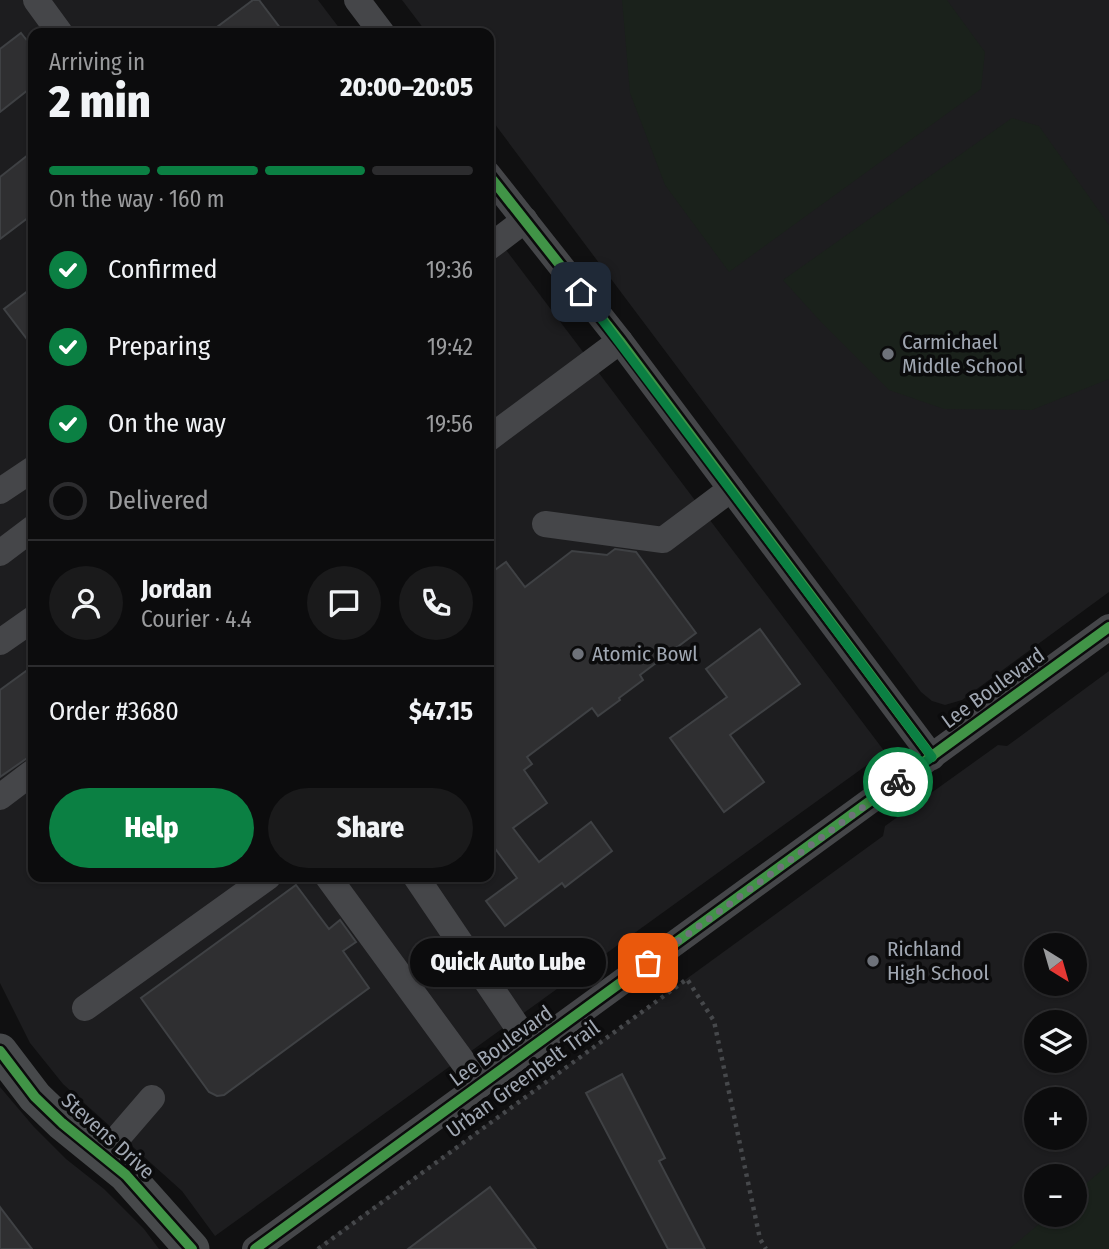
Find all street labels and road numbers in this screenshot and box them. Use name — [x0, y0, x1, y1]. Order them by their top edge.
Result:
street label: Lee Boulevard — [936, 642, 1050, 734]
street label: Lee Boulevard — [444, 1000, 558, 1092]
street label: Urban Greenbelt Trail — [441, 1014, 605, 1143]
street label: Stevens Drive — [56, 1087, 160, 1185]

